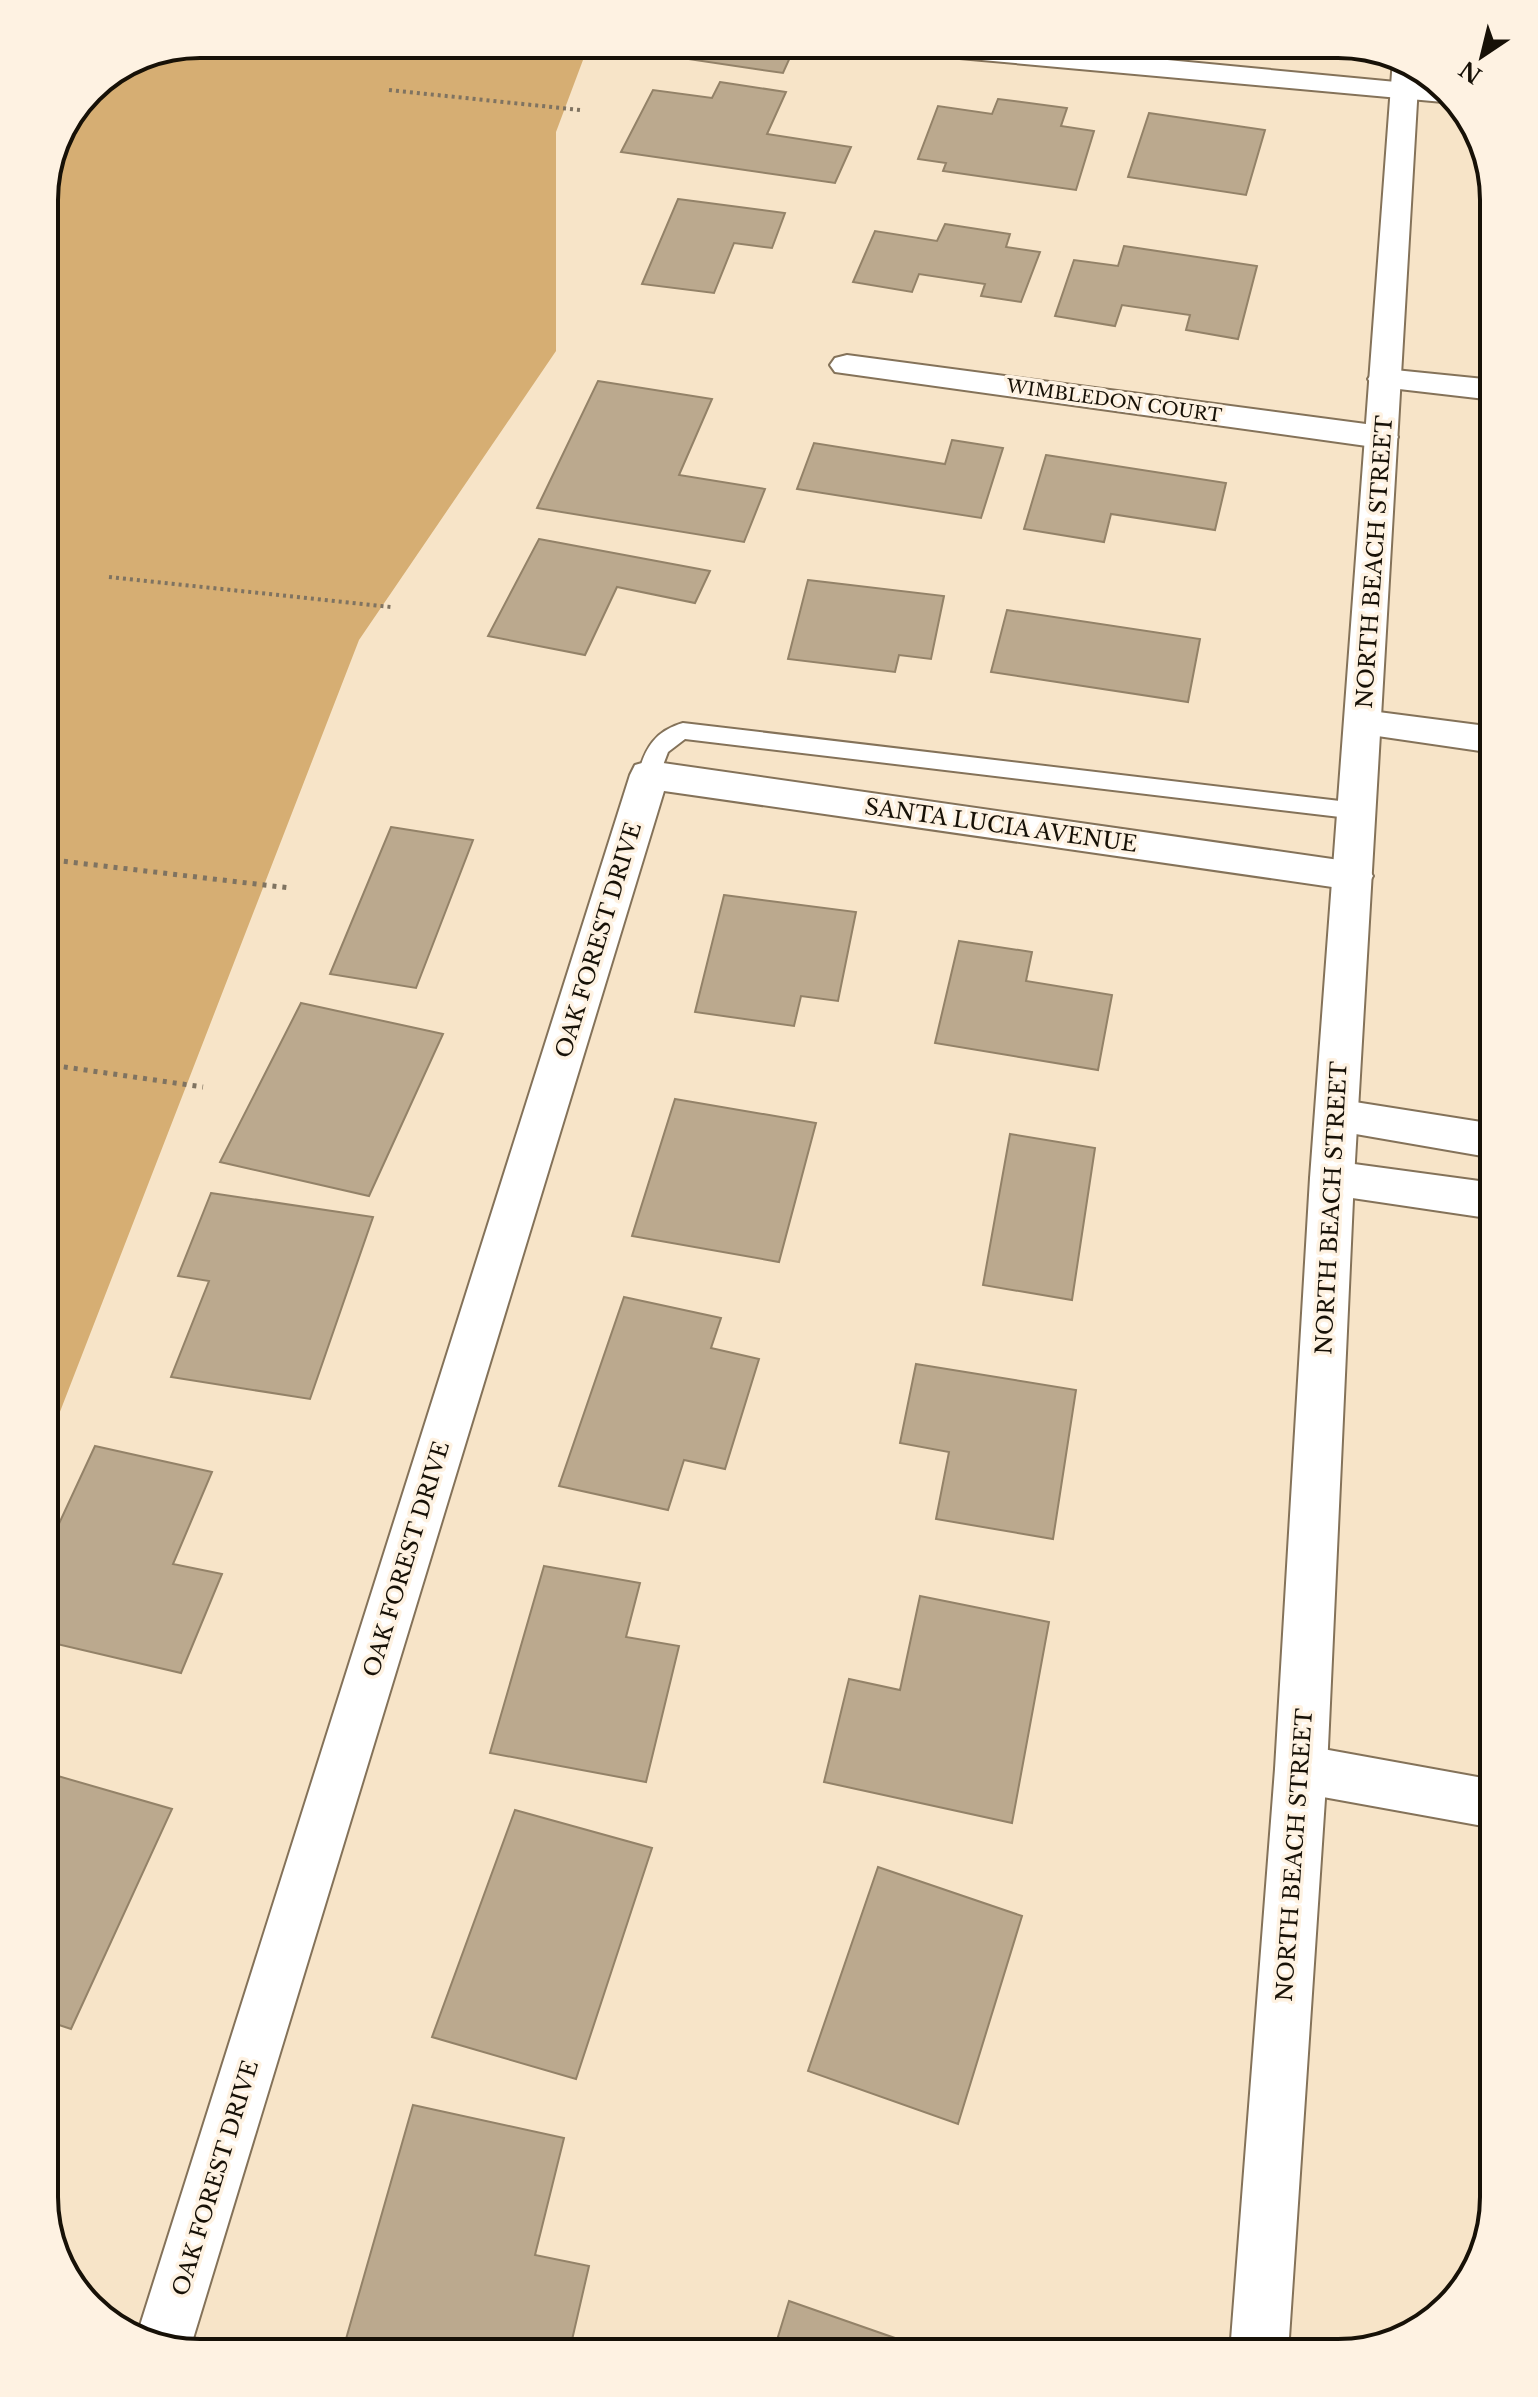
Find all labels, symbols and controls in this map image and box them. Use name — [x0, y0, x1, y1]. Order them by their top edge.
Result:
north arrow — [1442, 16, 1522, 96]
text: N — [1454, 55, 1487, 89]
street label: WIMBLEDON COURT — [1004, 375, 1224, 427]
street label: NORTH BEACH STREET — [1351, 414, 1398, 709]
street label: SANTA LUCIA AVENUE — [863, 793, 1139, 858]
street label: OAK FOREST DRIVE — [550, 819, 647, 1061]
street label: NORTH BEACH STREET — [1310, 1060, 1353, 1355]
street label: OAK FOREST DRIVE — [358, 1438, 455, 1680]
street label: NORTH BEACH STREET — [1271, 1707, 1318, 2002]
street label: OAK FOREST DRIVE — [167, 2057, 264, 2299]

